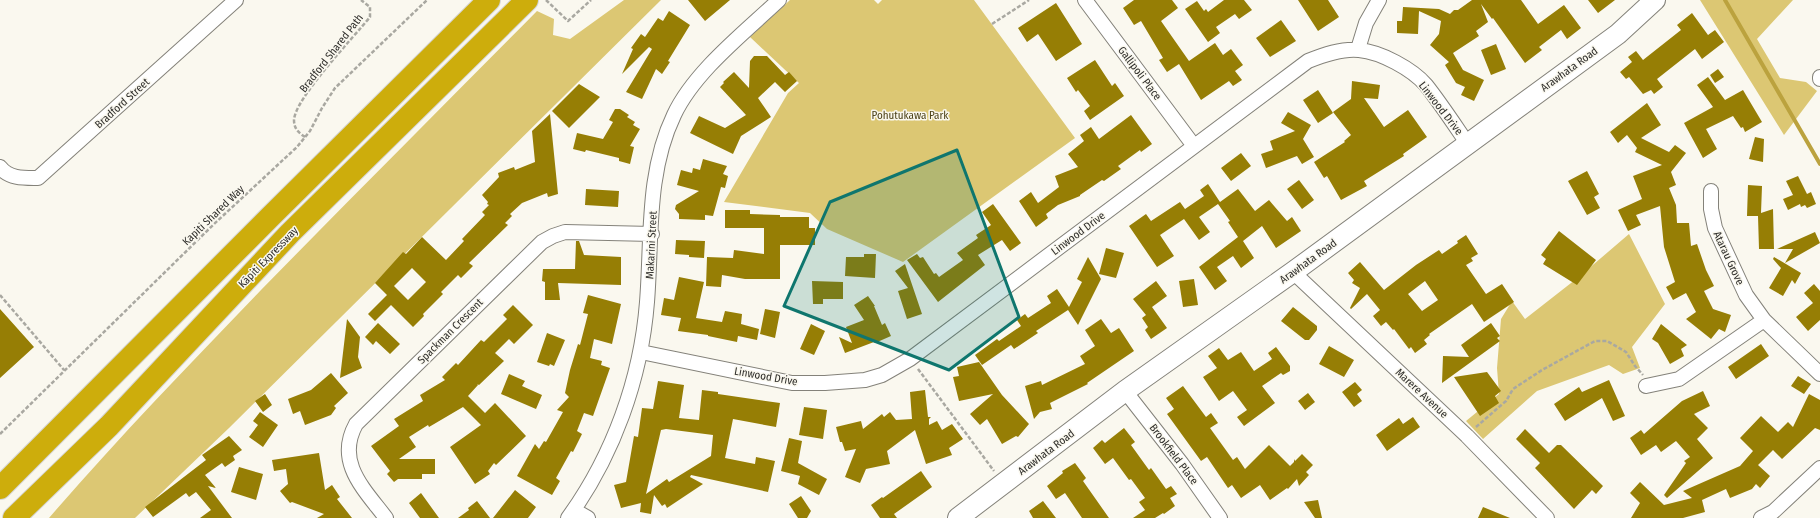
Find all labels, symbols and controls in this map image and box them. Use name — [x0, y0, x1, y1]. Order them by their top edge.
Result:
street label: Bradford Shared Path — [297, 12, 366, 95]
street label: Gallipoli Place — [1115, 44, 1164, 103]
street label: Arawhata Road — [1538, 44, 1600, 94]
street label: Bradford Street — [92, 75, 153, 131]
street label: Linwood Drive — [1416, 79, 1465, 138]
park label: Pohutukawa Park — [872, 109, 949, 122]
street label: Kapiti Shared Way — [180, 183, 247, 248]
street label: Linwood Drive — [1049, 209, 1108, 258]
street label: Makarini Street — [643, 210, 660, 280]
street label: Kāpiti Expressway — [236, 224, 301, 291]
street label: Atarau Grove — [1710, 229, 1747, 287]
street label: Arawhata Road — [1277, 236, 1339, 286]
street label: Spackman Crescent — [415, 296, 486, 367]
street label: Linwood Drive — [733, 365, 799, 388]
street label: Marere Avenue — [1393, 366, 1451, 421]
street label: Brookfield Place — [1147, 421, 1201, 487]
street label: Arawhata Road — [1016, 427, 1077, 478]

